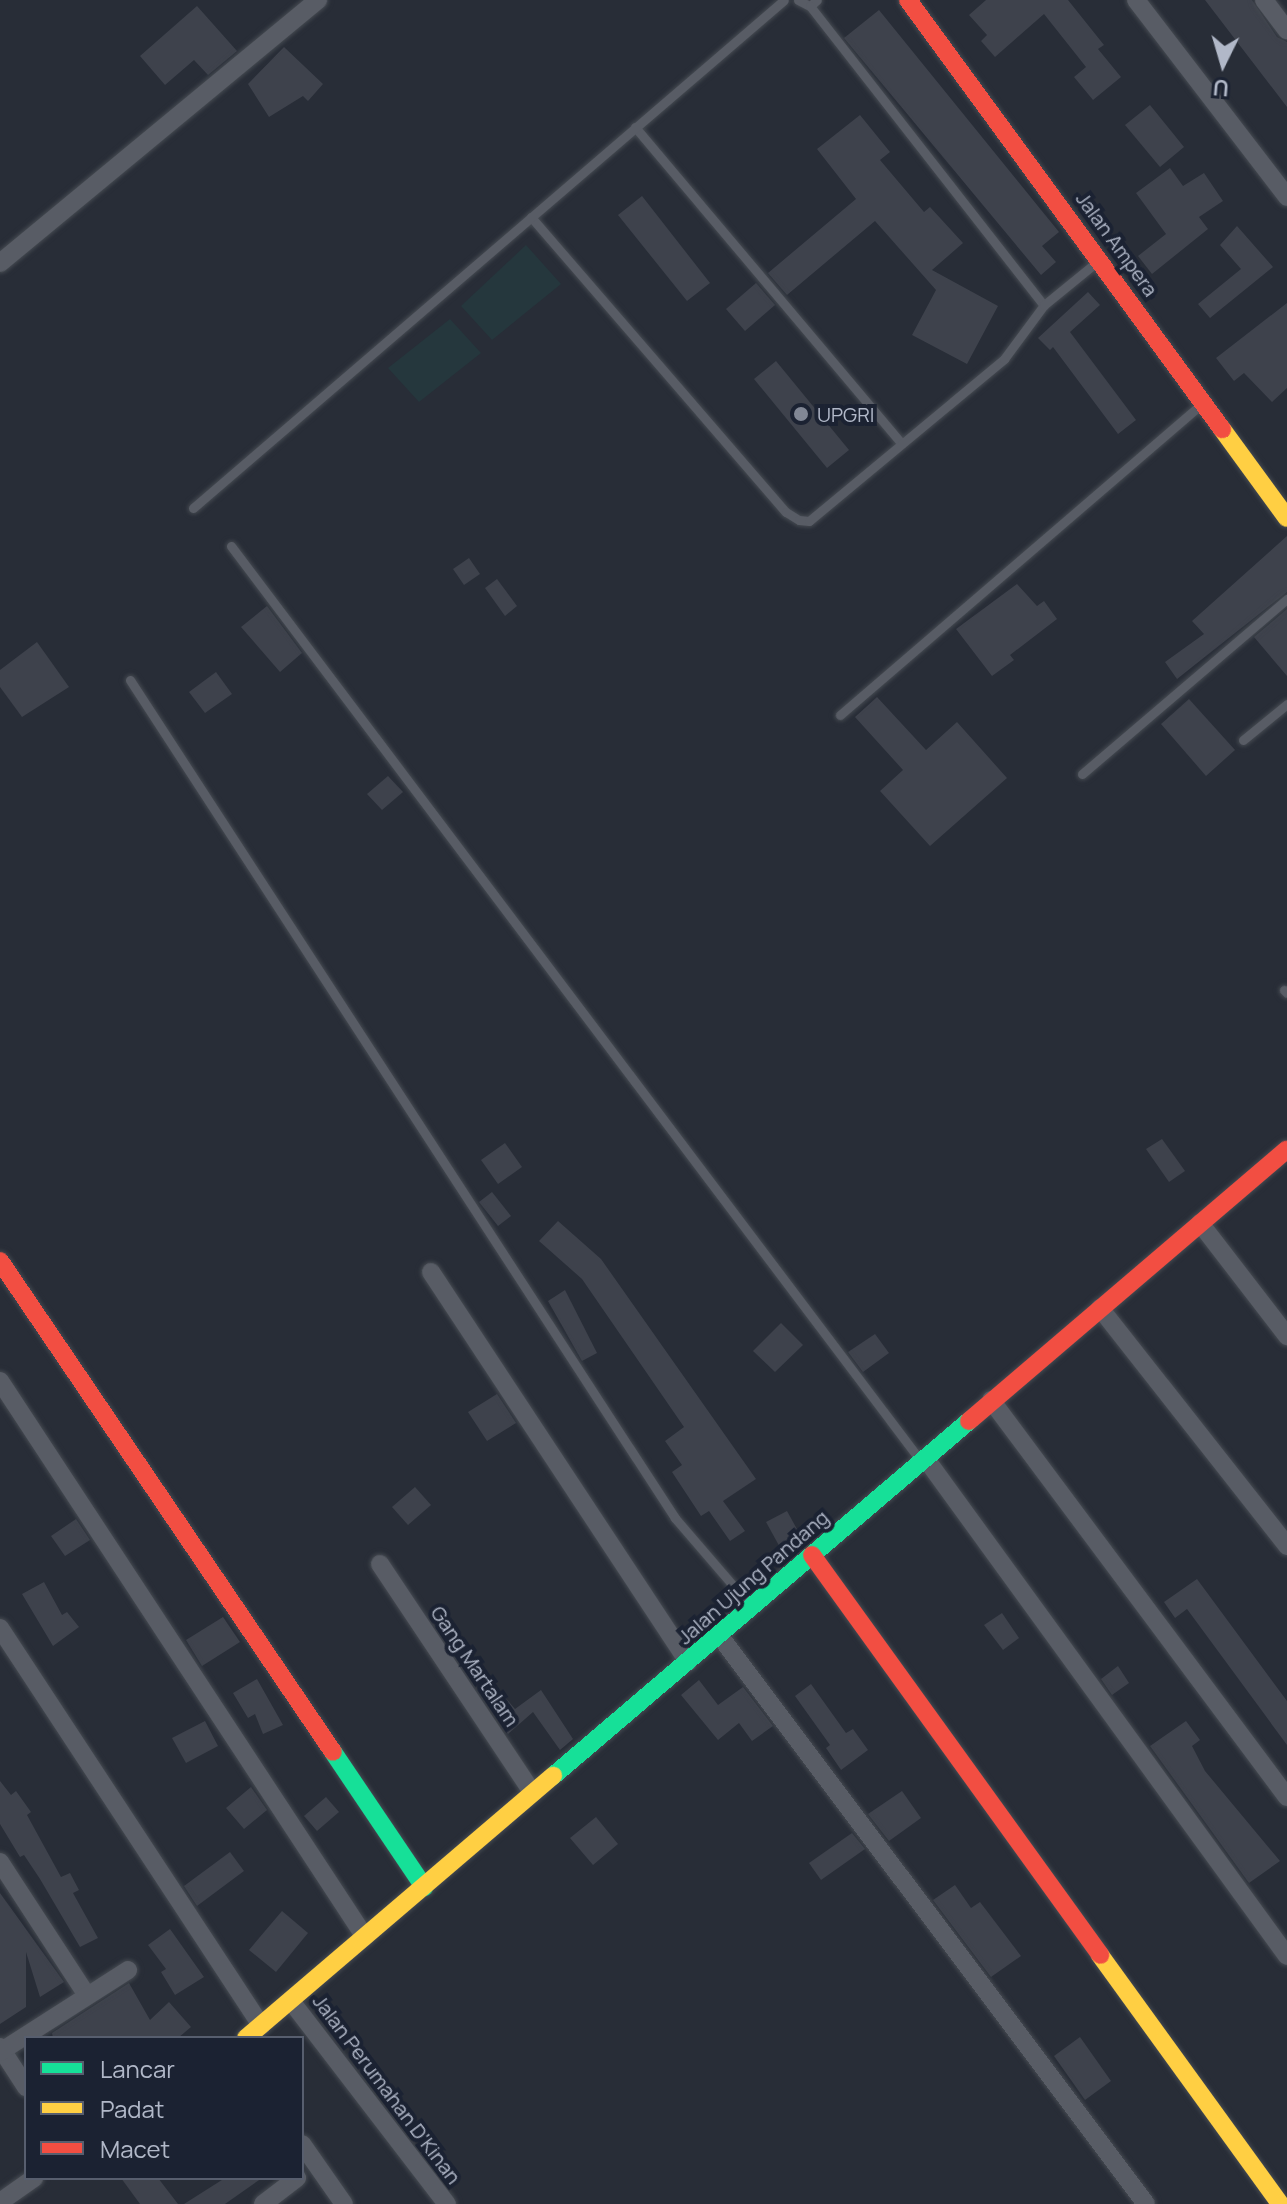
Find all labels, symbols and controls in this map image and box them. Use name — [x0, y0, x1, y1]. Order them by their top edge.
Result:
north arrow — [1183, 24, 1263, 104]
text: U — [1212, 72, 1230, 104]
street label: Jalan Ampera — [1071, 187, 1163, 301]
place label: UPGRI — [817, 402, 874, 426]
marker: UPGRI — [792, 405, 810, 423]
street label: Jalan Ujung Pandang — [673, 1505, 833, 1649]
street label: Gang Martalam — [426, 1601, 524, 1731]
street label: Jalan Perumahan D'Kinan — [308, 1990, 466, 2188]
legend — [24, 2036, 304, 2180]
text: Lancar — [100, 2052, 175, 2085]
text: Padat — [100, 2092, 164, 2125]
text: Macet — [100, 2132, 170, 2165]

